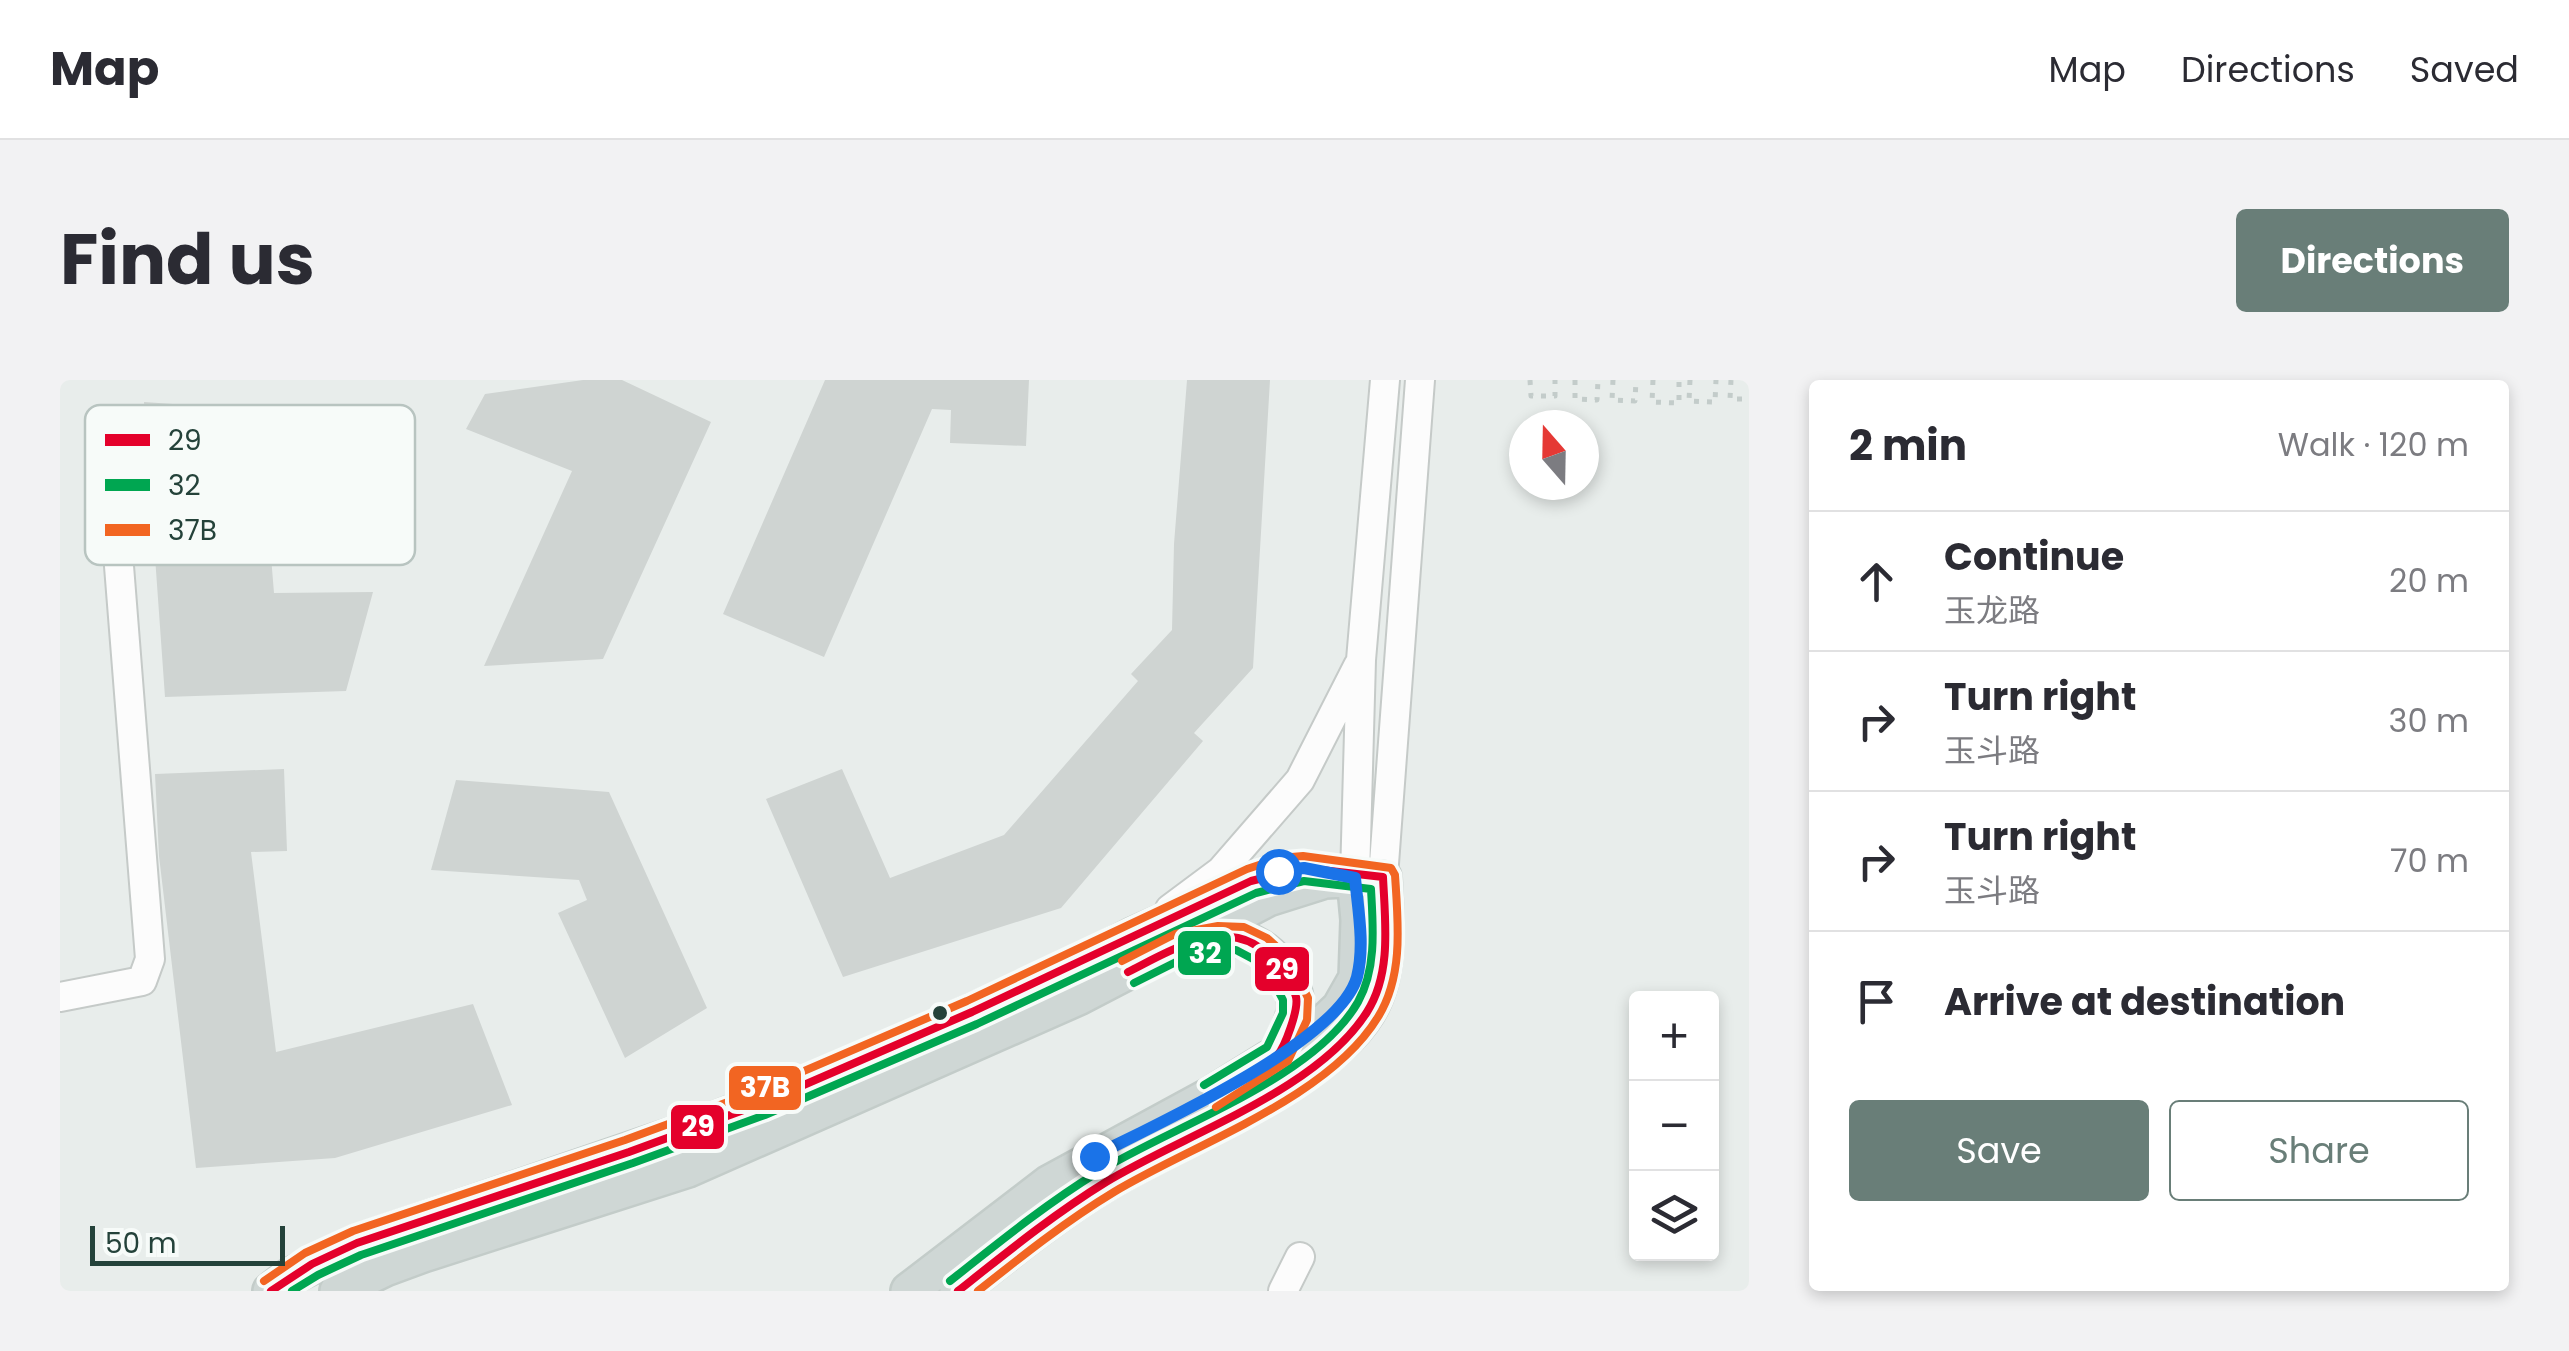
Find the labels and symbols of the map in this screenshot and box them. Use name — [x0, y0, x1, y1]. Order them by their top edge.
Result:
legend — [85, 405, 415, 565]
north arrow — [1509, 410, 1599, 500]
text: 29 — [168, 421, 202, 460]
text: 32 — [168, 466, 201, 505]
text: 37B — [168, 511, 217, 550]
route start — [1256, 849, 1302, 895]
line badge: 32 — [1176, 929, 1233, 977]
text: 32 — [1189, 934, 1221, 973]
line badge: 29 — [1253, 945, 1311, 993]
text: 29 — [1265, 950, 1299, 989]
unlabelled marker — [930, 1003, 950, 1023]
line badge: 37B — [727, 1064, 803, 1112]
text: 37B — [740, 1068, 790, 1107]
line badge: 29 — [669, 1103, 726, 1151]
text: 29 — [681, 1107, 715, 1146]
route end — [1072, 1134, 1118, 1180]
scale bar — [90, 1221, 285, 1266]

